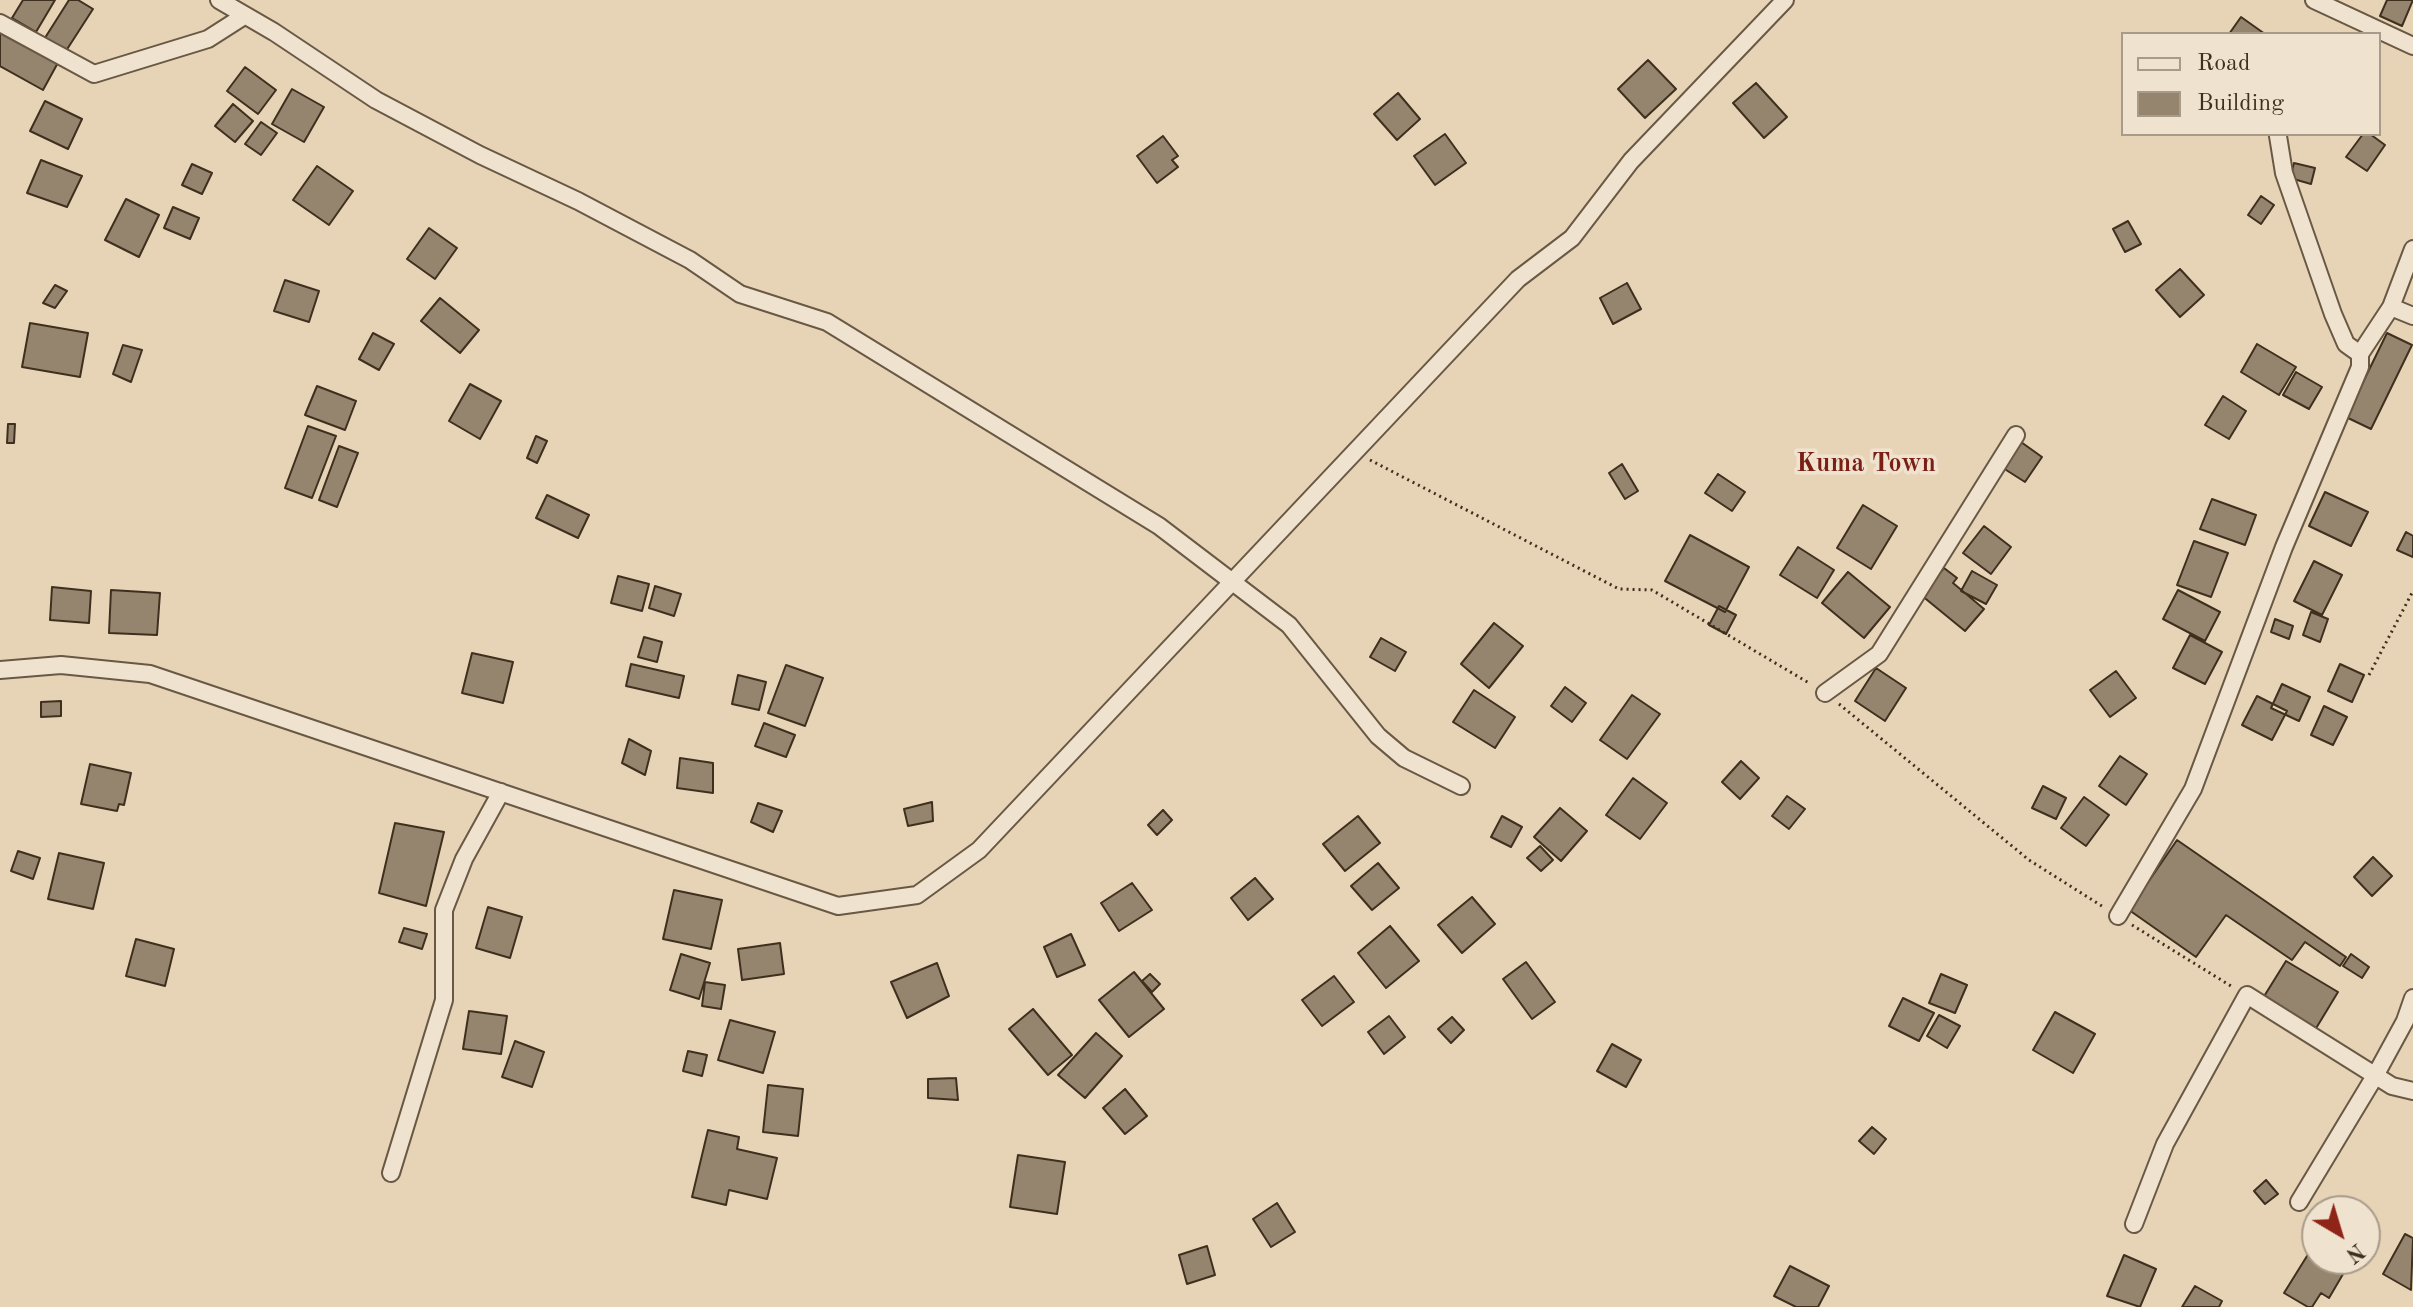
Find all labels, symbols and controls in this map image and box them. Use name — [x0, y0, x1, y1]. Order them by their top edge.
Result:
legend — [2121, 32, 2381, 136]
text: Road — [2197, 52, 2250, 76]
text: Building — [2197, 92, 2284, 116]
district label: Kuma Town — [1796, 448, 1936, 480]
north arrow — [2301, 1195, 2381, 1275]
text: N — [2341, 1238, 2368, 1266]

